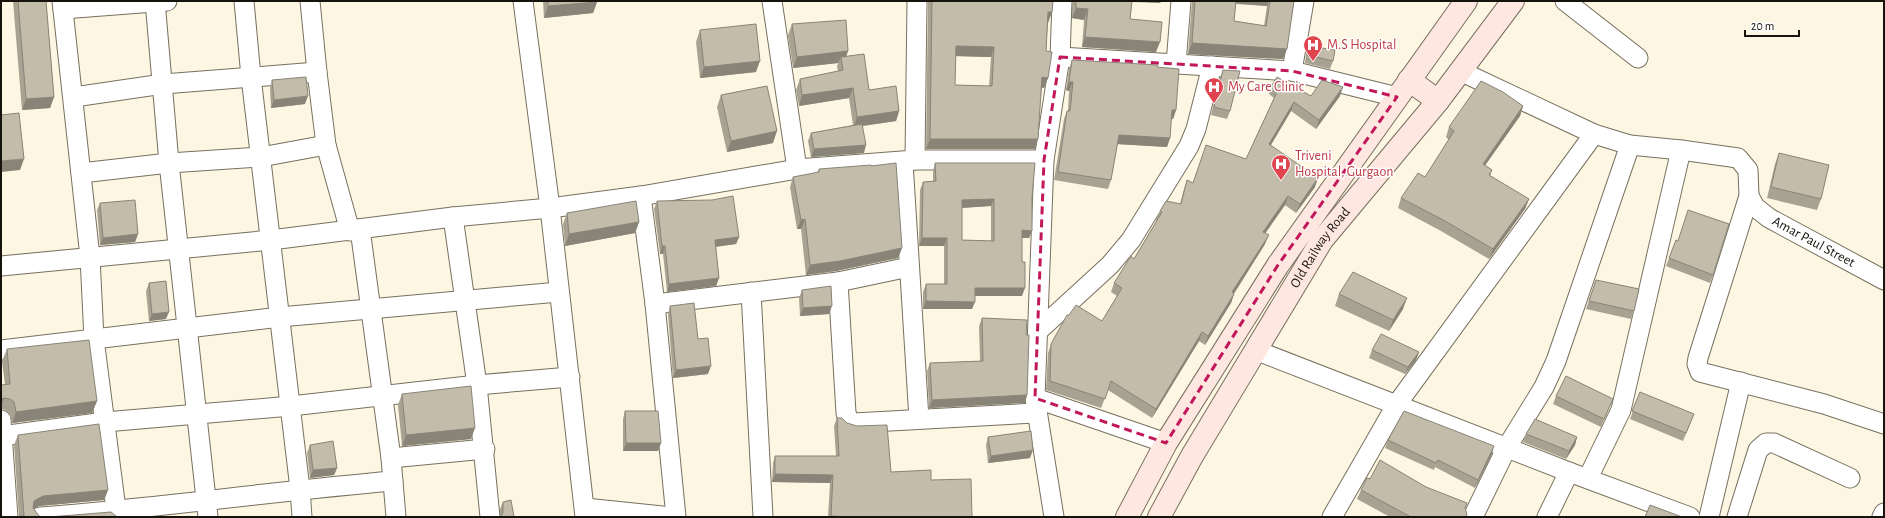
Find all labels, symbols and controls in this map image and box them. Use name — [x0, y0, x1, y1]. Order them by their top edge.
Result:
scale bar — [1745, 12, 1799, 38]
text: 20 m — [1751, 20, 1774, 32]
hospital icon: M.S Hospital — [1302, 34, 1324, 62]
place label: M.S Hospital — [1327, 38, 1396, 52]
hospital icon: My Care Clinic — [1203, 76, 1225, 104]
place label: My Care Clinic — [1228, 80, 1305, 94]
place label: Triveni Hospital, Gurgaon — [1295, 149, 1393, 179]
hospital icon: Triveni Hospital, Gurgaon — [1270, 153, 1292, 181]
street label: Old Railway Road — [1288, 205, 1353, 290]
street label: Amar Paul Street — [1770, 214, 1858, 270]

